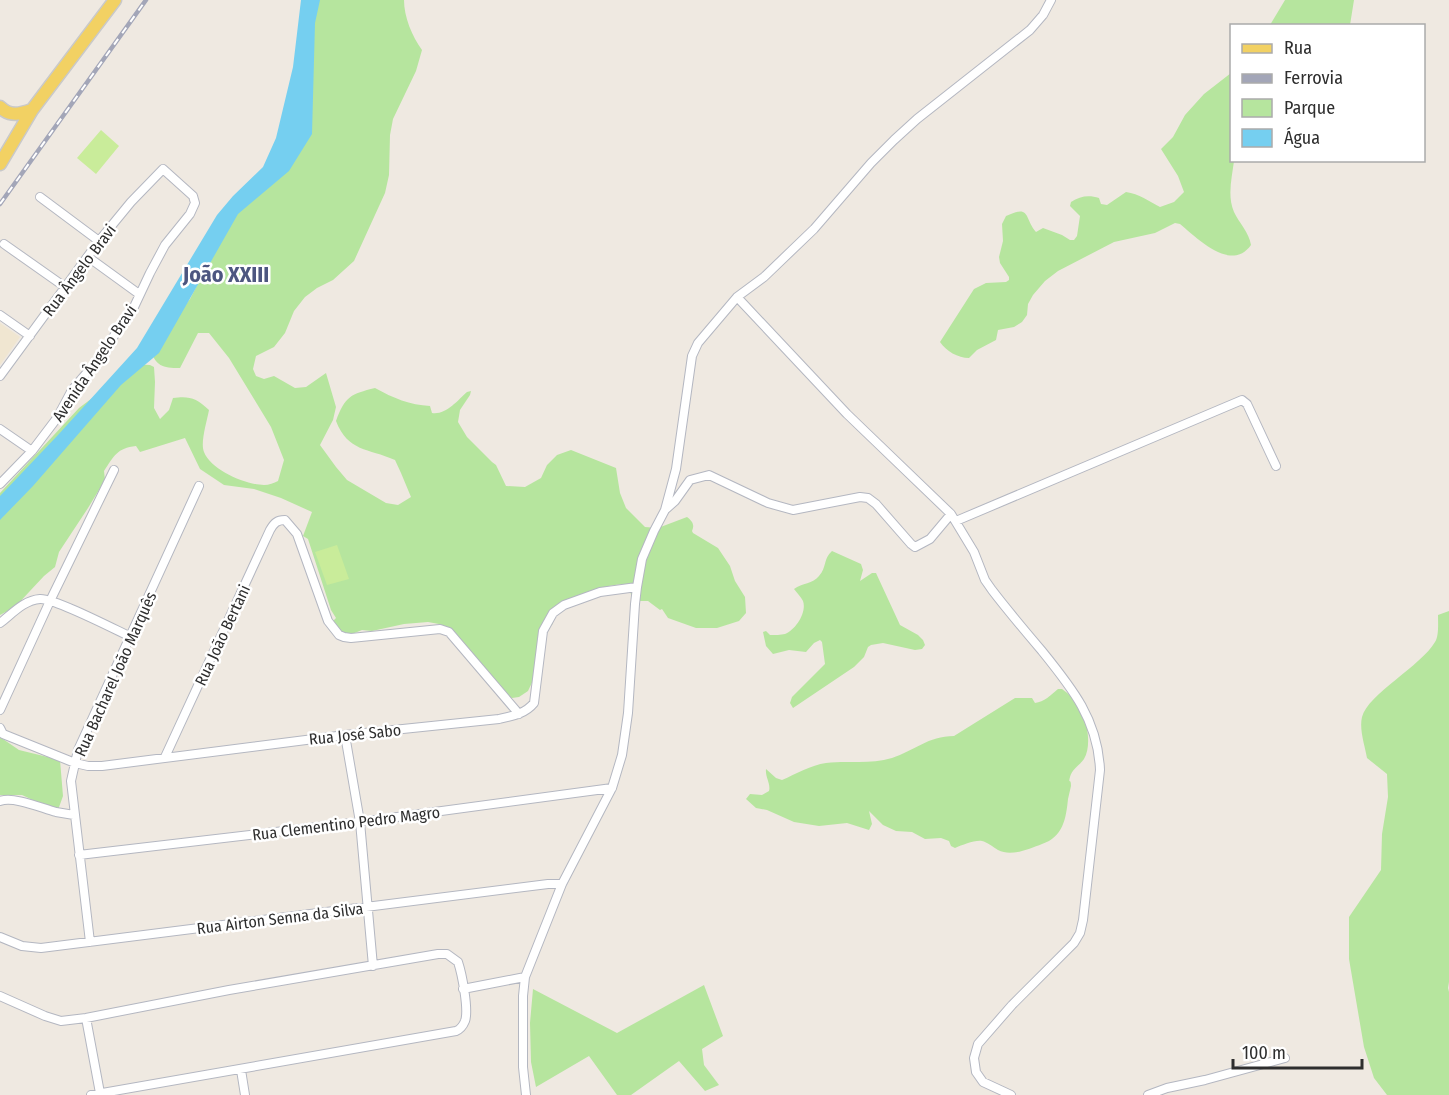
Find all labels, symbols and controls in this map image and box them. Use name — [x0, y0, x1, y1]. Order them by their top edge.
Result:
legend — [1230, 24, 1425, 162]
text: Rua — [1284, 37, 1312, 59]
text: Ferrovia — [1284, 67, 1343, 89]
text: Parque — [1284, 97, 1335, 119]
text: Água — [1284, 126, 1320, 149]
street label: Rua Ângelo Bravi — [39, 221, 120, 320]
district label: João XXIII — [182, 261, 269, 288]
street label: Avenida Ângelo Bravi — [48, 301, 141, 425]
street label: Rua João Bertani — [191, 582, 254, 689]
street label: Rua Bacharel João Marquês — [71, 589, 160, 759]
street label: Rua José Sabo — [308, 720, 402, 749]
street label: Rua Clementino Pedro Magro — [251, 803, 441, 844]
street label: Rua Airton Senna da Silva — [196, 899, 365, 938]
scale bar — [1233, 1032, 1362, 1070]
text: 100 m — [1242, 1042, 1286, 1064]

